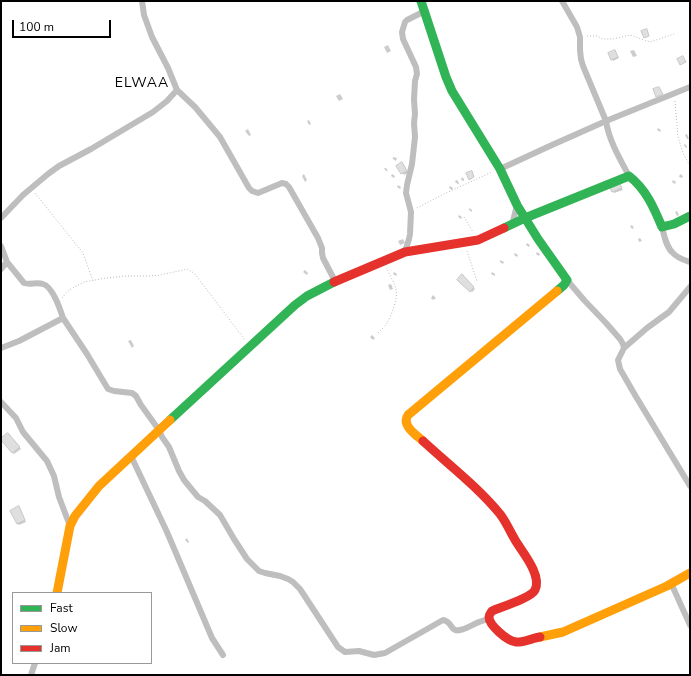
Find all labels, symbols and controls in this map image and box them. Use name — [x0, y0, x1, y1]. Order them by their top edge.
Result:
scale bar — [14, 12, 113, 38]
text: 100 m — [19, 19, 54, 35]
district label: ELWAA — [115, 76, 169, 92]
legend — [12, 592, 152, 664]
text: Fast — [50, 600, 73, 616]
text: Slow — [50, 620, 78, 636]
text: Jam — [50, 640, 71, 656]

